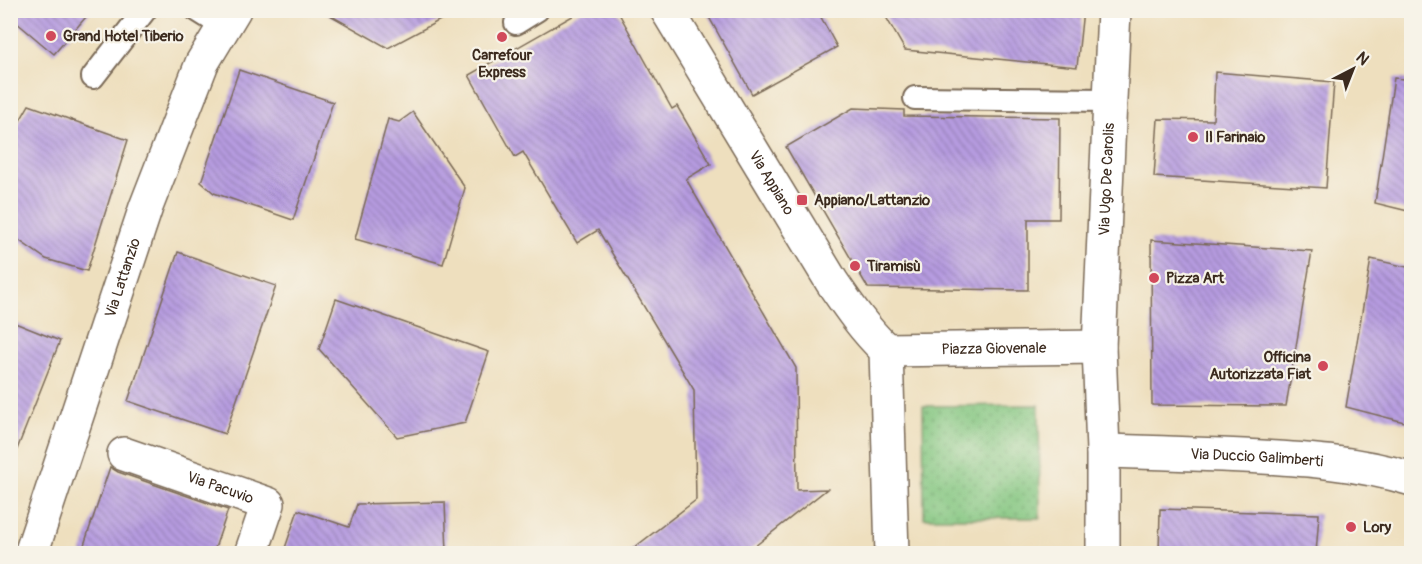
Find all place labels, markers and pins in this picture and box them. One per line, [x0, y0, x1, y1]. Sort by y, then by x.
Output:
place label: Grand Hotel Tiberio [63, 27, 184, 46]
marker: Grand Hotel Tiberio [44, 29, 58, 43]
marker: Carrefour Express [495, 30, 509, 44]
place label: Carrefour Express [472, 46, 533, 82]
place label: Il Farinaio [1205, 128, 1265, 147]
marker: Il Farinaio [1186, 130, 1200, 144]
place label: Appiano/Lattanzio [814, 191, 930, 210]
marker: Appiano/Lattanzio [795, 193, 809, 207]
place label: Tiramisù [866, 257, 921, 276]
marker: Tiramisù [848, 259, 862, 273]
place label: Pizza Art [1166, 269, 1225, 288]
marker: Pizza Art [1147, 271, 1161, 285]
place label: Officina Autorizzata Fiat [1209, 348, 1312, 384]
marker: Officina Autorizzata Fiat [1316, 359, 1330, 373]
place label: Lory [1363, 518, 1392, 537]
marker: Lory [1344, 520, 1358, 534]

